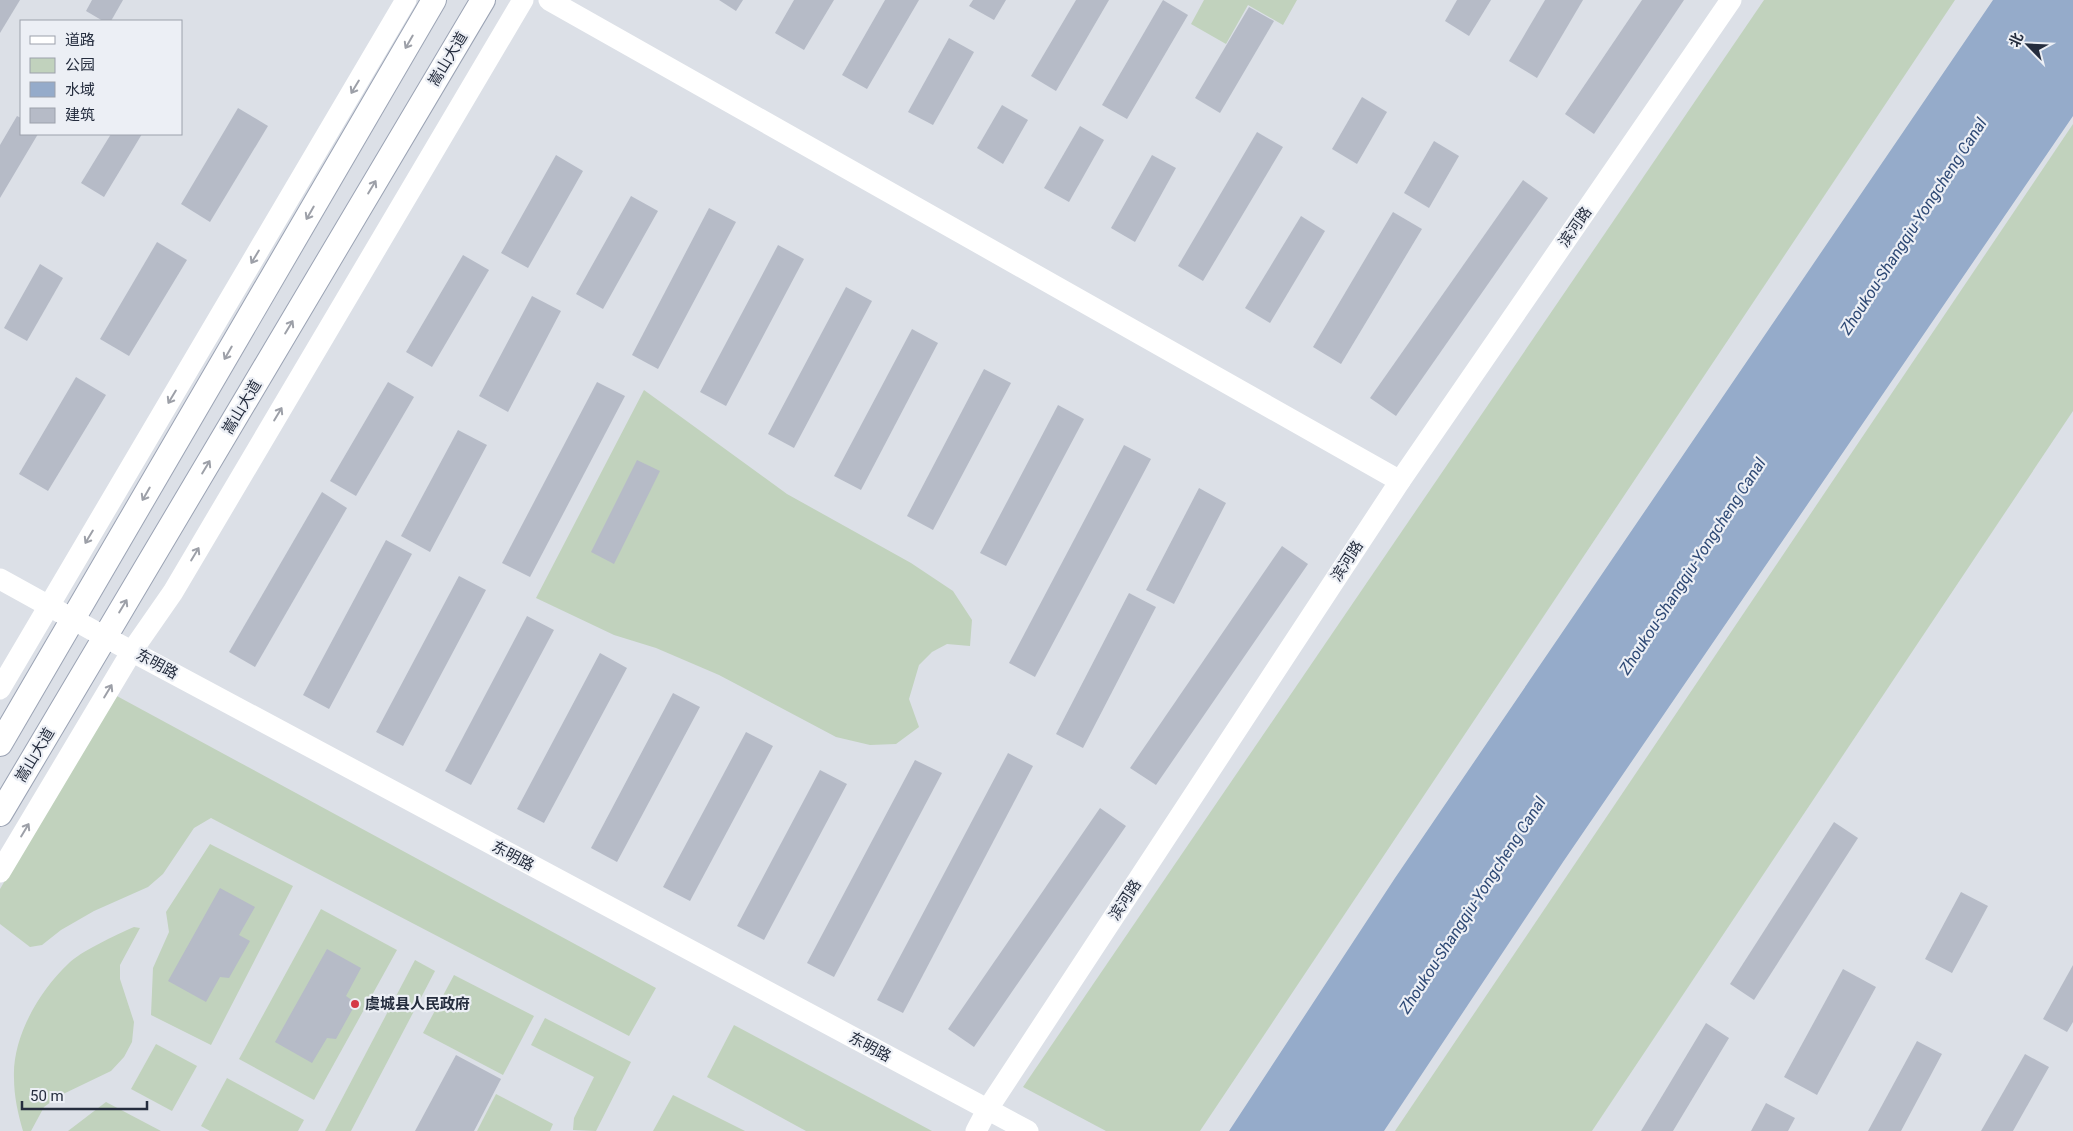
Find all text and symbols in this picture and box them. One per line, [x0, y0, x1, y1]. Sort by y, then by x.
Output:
legend [20, 20, 182, 135]
north arrow [2003, 20, 2053, 70]
street label: 嵩山大道 [425, 29, 471, 89]
text: 北 [2006, 30, 2026, 49]
text: 道路 [65, 31, 95, 49]
one-way arrow [404, 35, 414, 49]
text: 公园 [65, 56, 95, 74]
one-way arrow [349, 80, 359, 94]
text: 水域 [65, 81, 95, 99]
text: 建筑 [65, 106, 95, 124]
water label: Zhoukou-Shangqiu-Yongcheng Canal [1836, 114, 1991, 339]
one-way arrow [367, 181, 377, 195]
street label: 滨河路 [1555, 203, 1595, 251]
one-way arrow [304, 205, 314, 219]
one-way arrow [249, 250, 259, 264]
one-way arrow [284, 320, 294, 335]
one-way arrow [223, 346, 233, 360]
street label: 嵩山大道 [219, 377, 265, 437]
one-way arrow [166, 390, 176, 404]
one-way arrow [274, 407, 284, 421]
water label: Zhoukou-Shangqiu-Yongcheng Canal [1615, 454, 1770, 679]
one-way arrow [201, 459, 211, 474]
one-way arrow [141, 486, 151, 500]
one-way arrow [84, 530, 94, 544]
street label: 滨河路 [1327, 537, 1367, 585]
one-way arrow [191, 547, 201, 561]
one-way arrow [119, 600, 129, 614]
street label: 东明路 [133, 645, 181, 683]
one-way arrow [104, 684, 114, 698]
street label: 嵩山大道 [12, 725, 58, 785]
water label: Zhoukou-Shangqiu-Yongcheng Canal [1395, 793, 1550, 1018]
one-way arrow [20, 824, 30, 838]
street label: 东明路 [489, 837, 537, 875]
street label: 滨河路 [1105, 876, 1145, 924]
place label: 虞城县人民政府 [365, 995, 470, 1013]
marker: 虞城县人民政府 [349, 998, 361, 1010]
street label: 东明路 [846, 1028, 894, 1066]
scale bar [22, 1078, 148, 1110]
text: 50 m [30, 1087, 64, 1105]

